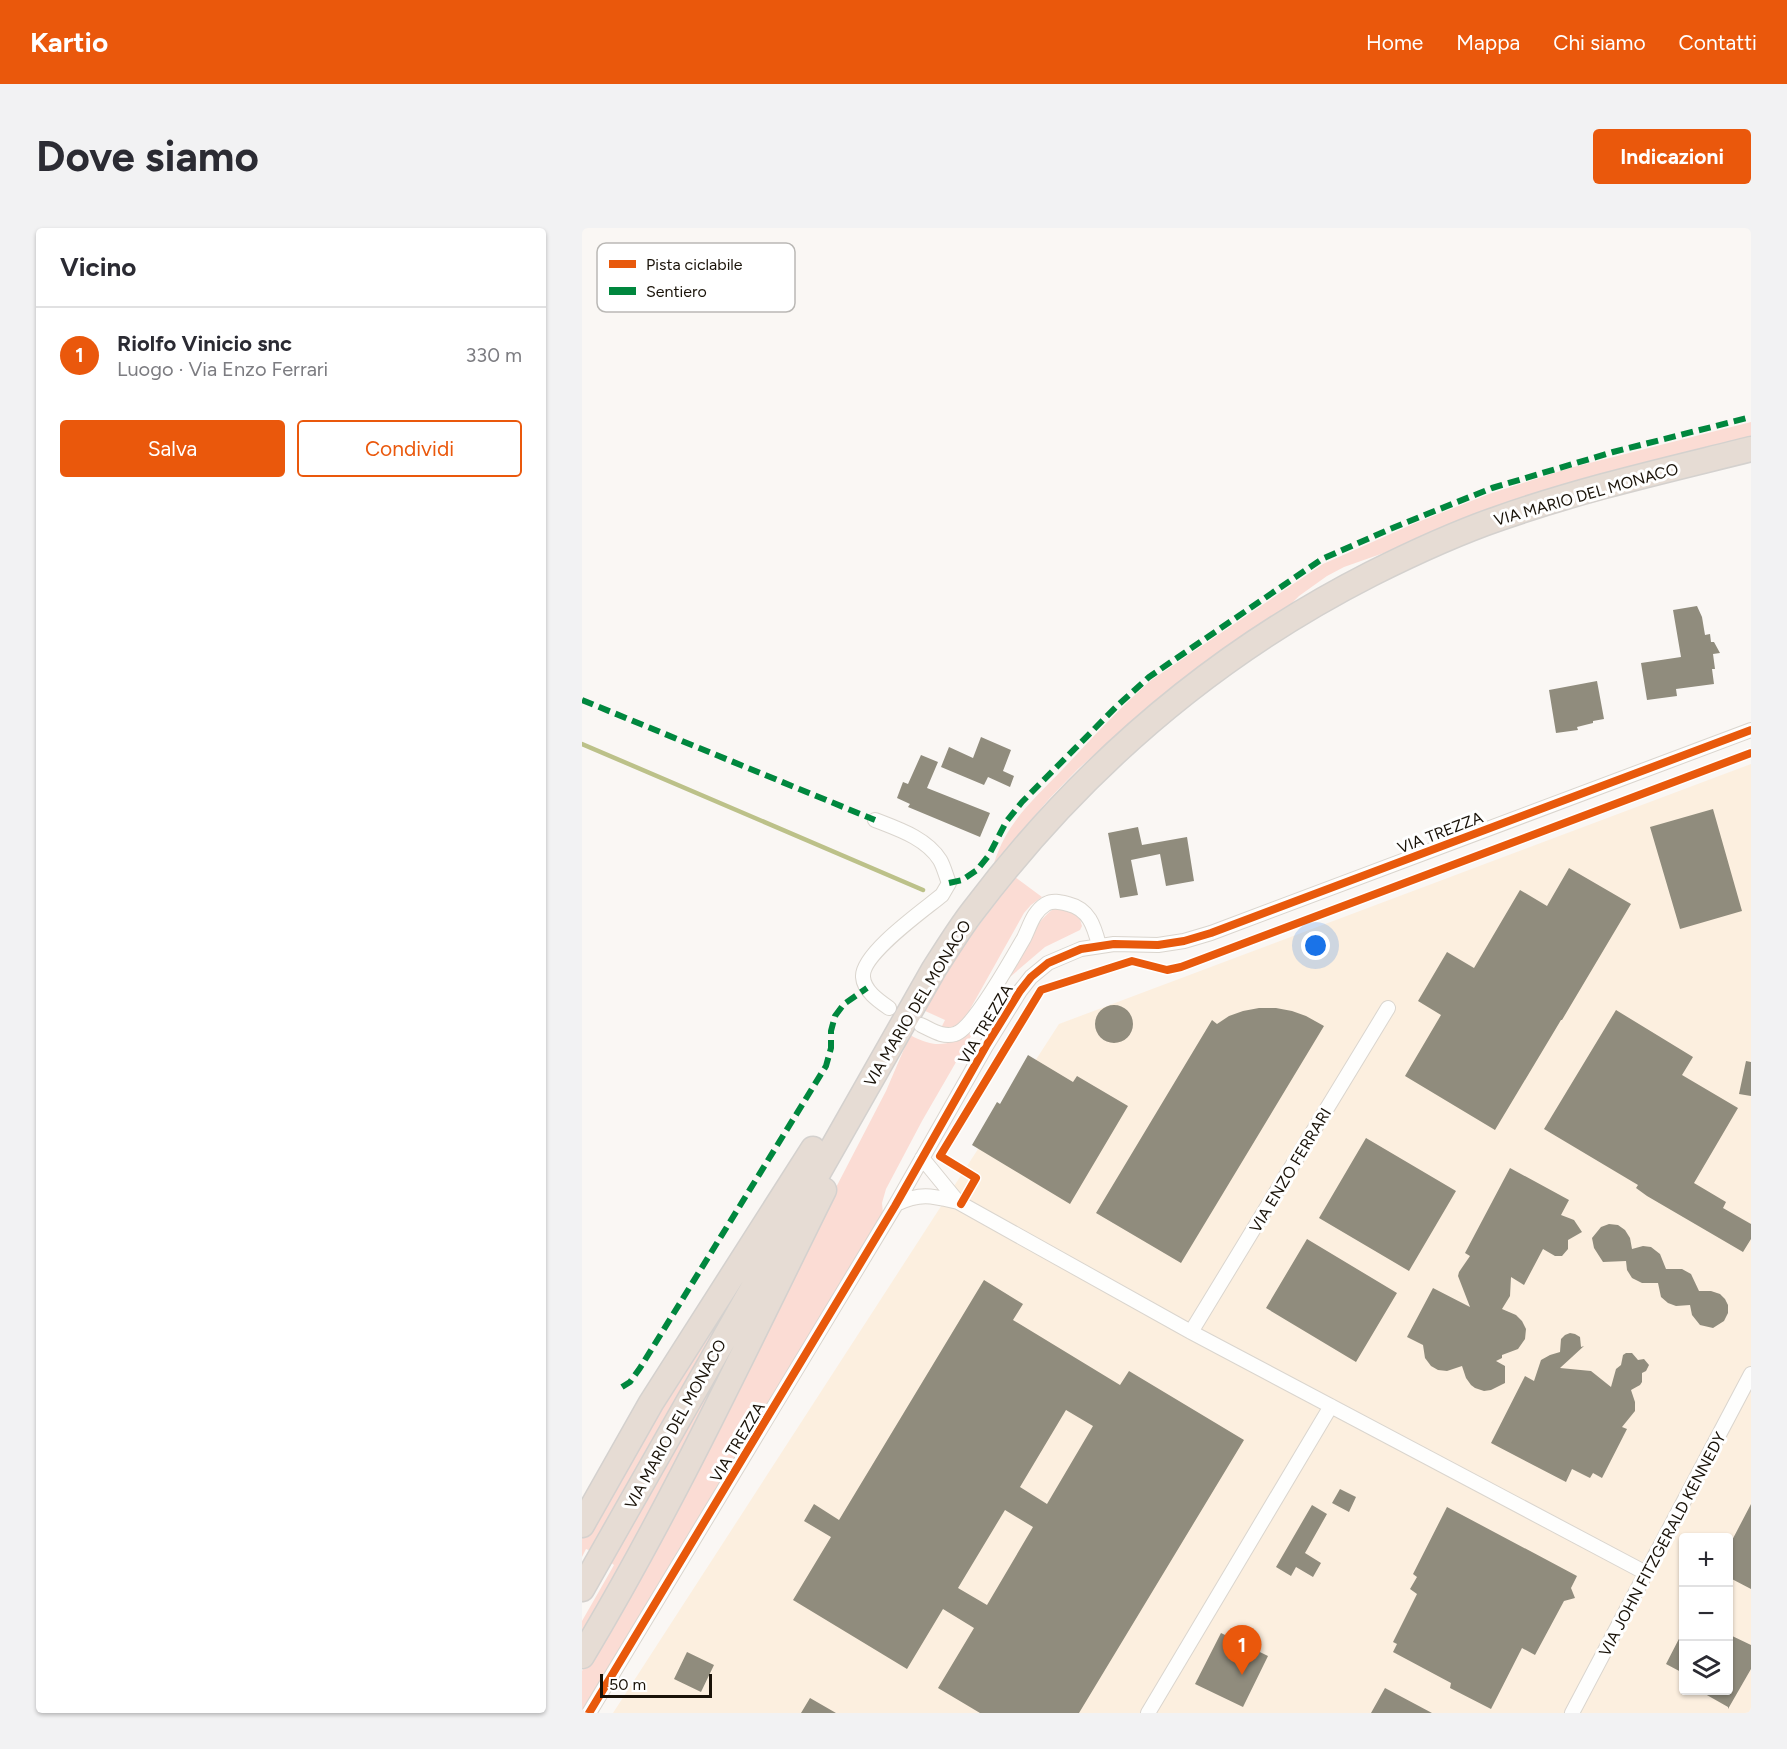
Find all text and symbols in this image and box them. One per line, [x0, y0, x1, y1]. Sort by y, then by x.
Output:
text: Kartio [30, 25, 108, 59]
text: Home [1366, 30, 1423, 55]
text: Mappa [1456, 30, 1520, 55]
text: Chi siamo [1553, 30, 1646, 55]
text: Contatti [1679, 30, 1757, 55]
button: Indicazioni [1593, 129, 1751, 184]
text: Dove siamo [36, 131, 259, 182]
legend [597, 243, 795, 312]
text: Vicino [60, 251, 136, 283]
text: Pista ciclabile [646, 255, 743, 274]
text: Sentiero [646, 282, 707, 301]
text: Riolfo Vinicio snc [117, 330, 292, 357]
text: 1 [75, 343, 84, 367]
text: 330 m [465, 343, 522, 367]
text: Luogo · Via Enzo Ferrari [117, 357, 328, 381]
button: Salva [60, 420, 285, 477]
button: Condividi [297, 420, 522, 477]
street label: VIA MARIO DEL MONACO [1492, 459, 1680, 530]
street label: VIA TREZZA [1395, 807, 1486, 857]
street label: VIA MARIO DEL MONACO [860, 917, 975, 1090]
your location [1301, 931, 1330, 960]
street label: VIA TREZZA [954, 981, 1017, 1068]
street label: VIA ENZO FERRARI [1246, 1104, 1335, 1236]
street label: VIA MARIO DEL MONACO [621, 1336, 730, 1512]
street label: VIA TREZZA [706, 1399, 769, 1486]
street label: VIA JOHN FITZGERALD KENNEDY [1595, 1429, 1730, 1660]
map controls [1679, 1533, 1733, 1695]
button: + [1679, 1533, 1733, 1587]
button: − [1679, 1587, 1733, 1641]
pin: 1 [1222, 1626, 1262, 1675]
button: layers [1679, 1641, 1733, 1695]
scale bar [600, 1671, 712, 1698]
text: 50 m [609, 1675, 646, 1694]

